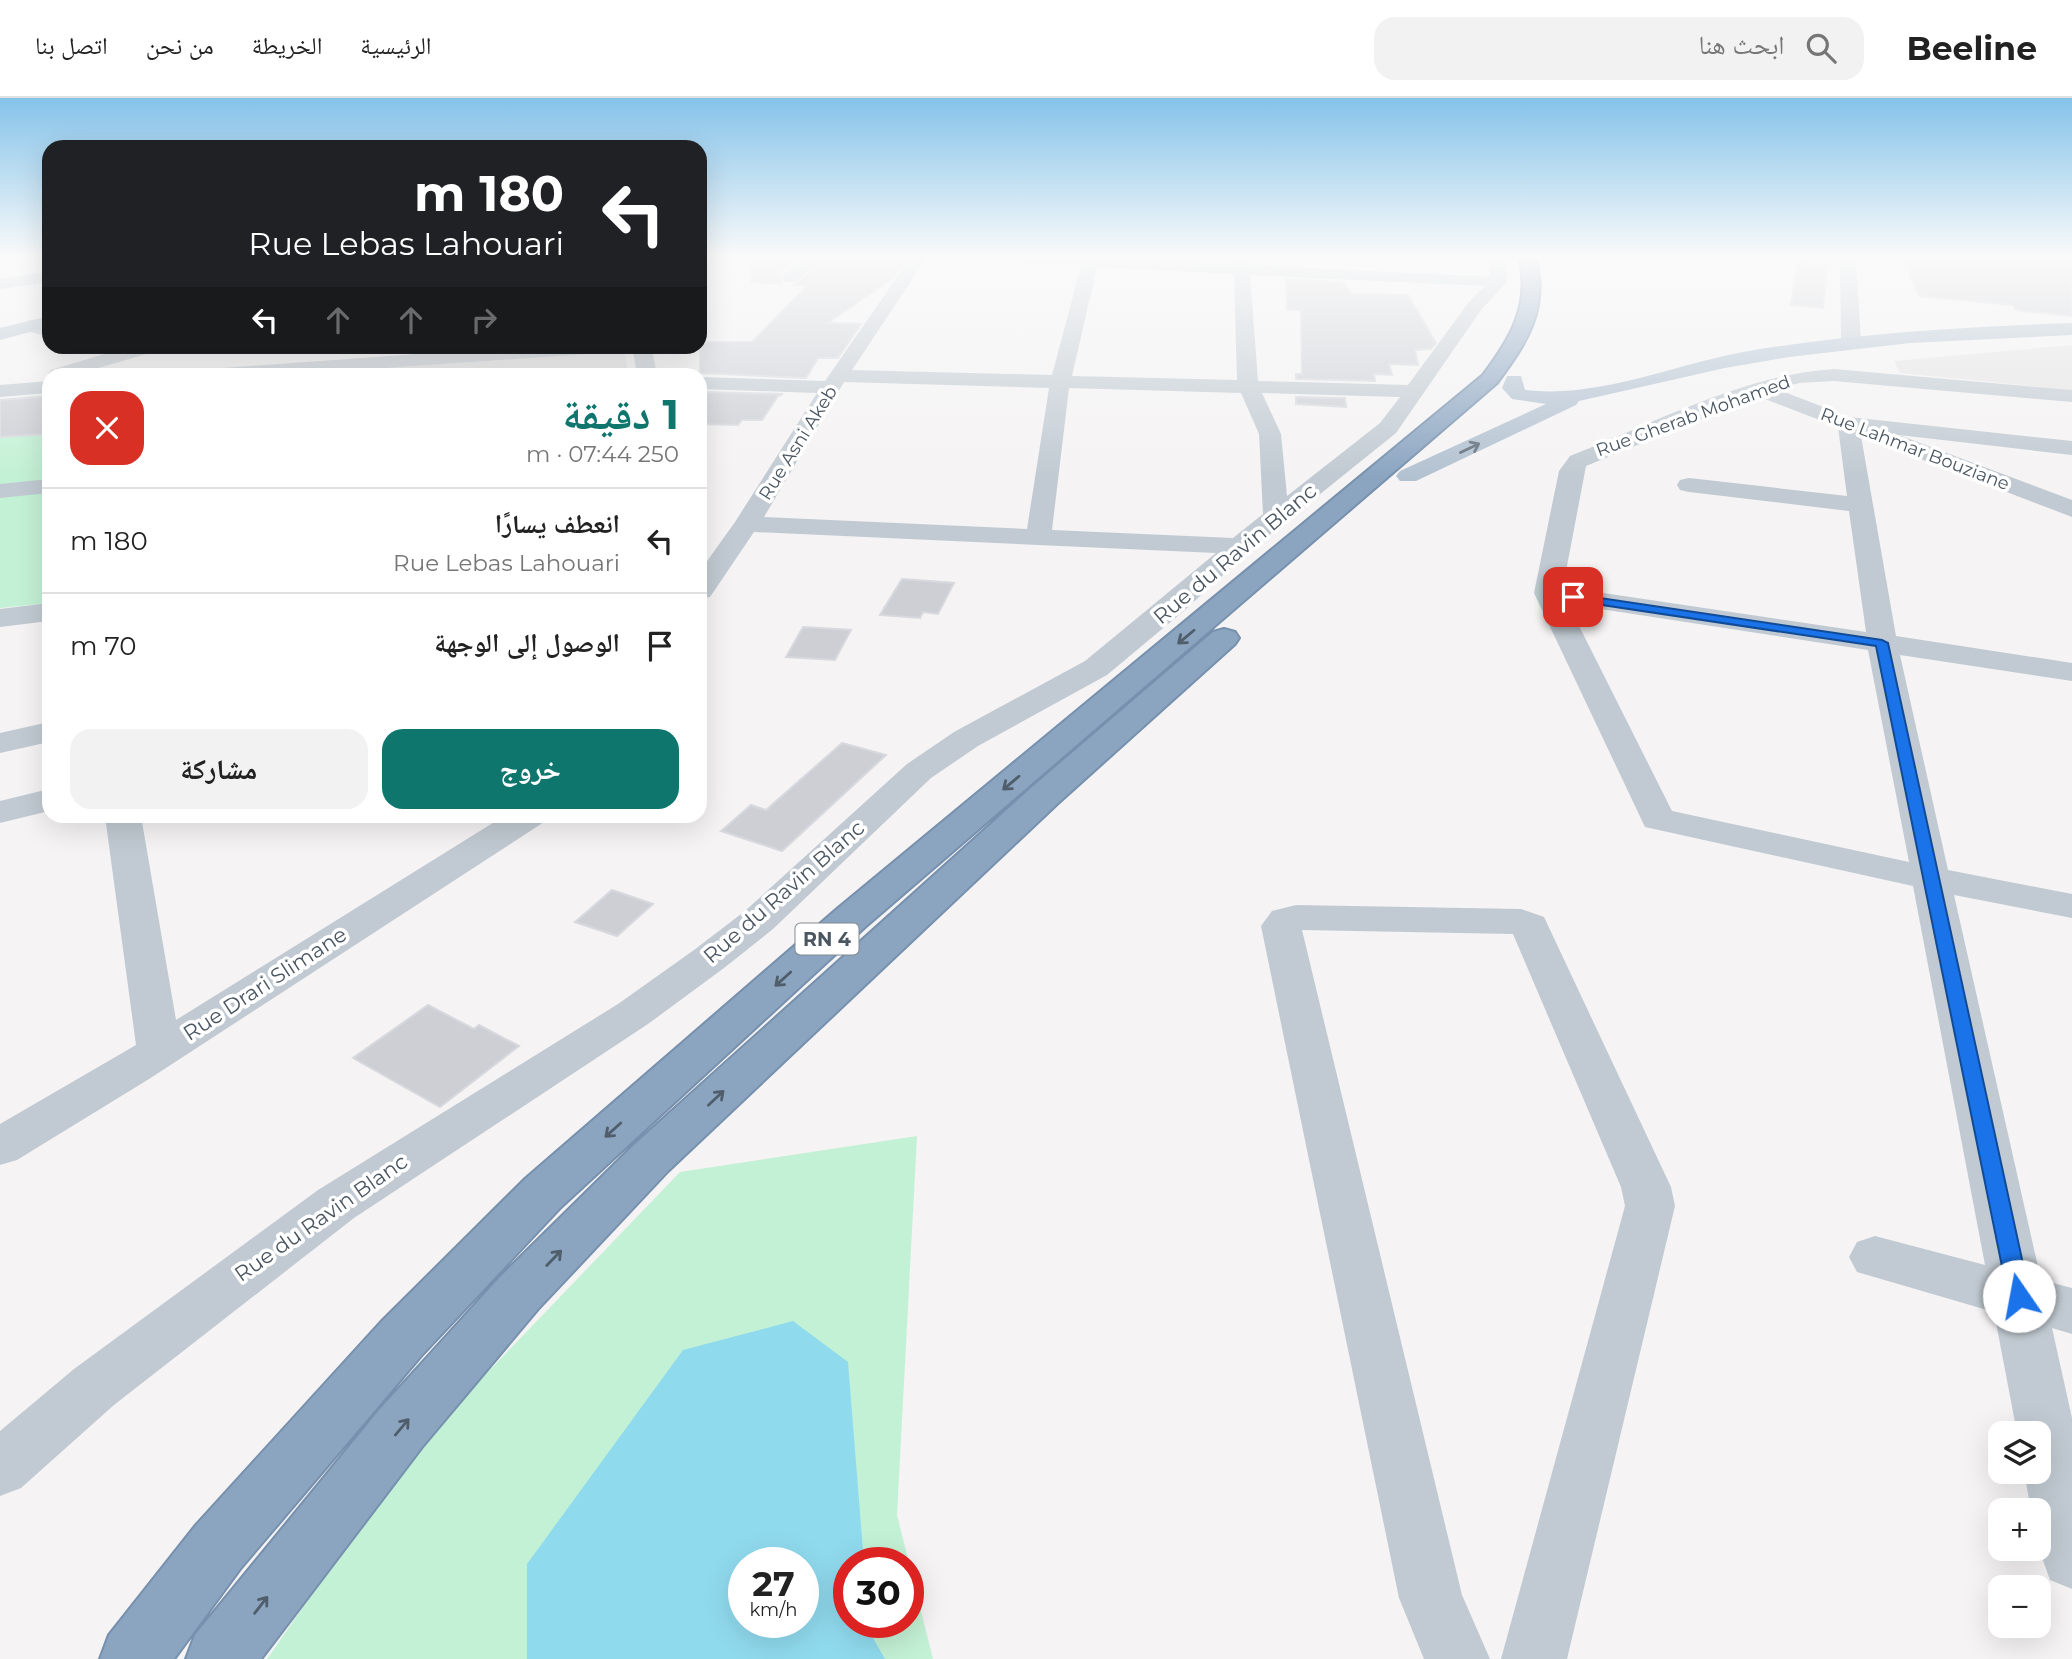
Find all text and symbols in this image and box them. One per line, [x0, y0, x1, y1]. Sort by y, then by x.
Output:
search box [1374, 17, 1864, 80]
text: Beeline [1906, 28, 2037, 68]
text: ابحث هنا [1698, 29, 1784, 61]
icon: search [1802, 29, 1840, 67]
text: اتصل بنا [35, 31, 108, 60]
text: من نحن [146, 31, 214, 60]
text: الخريطة [252, 31, 322, 60]
text: الرئيسية [360, 31, 431, 60]
text: 180 m [414, 164, 564, 223]
icon: left [588, 168, 679, 259]
text: Rue Lebas Lahouari [248, 224, 564, 263]
icon: left [246, 301, 284, 339]
icon: ahead [319, 301, 357, 339]
icon: ahead [392, 301, 430, 339]
icon: right [465, 301, 503, 339]
street label: Rue Gherab Mohamed [1593, 371, 1793, 461]
street label: Rue Asni Akeb [754, 382, 842, 504]
text: 1 دقيقة [562, 388, 679, 440]
button: close [70, 391, 144, 465]
street label: Rue Lahmar Bouziane [1818, 403, 2013, 495]
text: 250 m · 07:44 [526, 440, 679, 468]
one-way arrow [1459, 440, 1480, 454]
street label: Rue du Ravin Blanc [1148, 478, 1321, 629]
text: انعطف يسارًا [495, 508, 620, 540]
icon: left [641, 522, 679, 560]
text: 180 m [70, 525, 148, 557]
text: Rue Lebas Lahouari [393, 549, 620, 577]
pin [1543, 567, 1603, 627]
icon: arrive [1554, 578, 1592, 616]
text: الوصول إلى الوجهة [434, 627, 620, 659]
icon: arrive [641, 627, 679, 665]
one-way arrow [1177, 629, 1195, 645]
text: 70 m [70, 630, 136, 662]
button: مشاركة [70, 729, 368, 809]
button: خروج [382, 729, 679, 809]
one-way arrow [1003, 775, 1021, 791]
street label: Rue du Ravin Blanc [698, 815, 869, 968]
street label: Rue Drari Slimane [178, 921, 351, 1046]
road number: RN 4 [796, 924, 858, 954]
one-way arrow [774, 971, 792, 987]
one-way arrow [707, 1090, 725, 1106]
one-way arrow [604, 1122, 622, 1138]
street label: Rue du Ravin Blanc [229, 1148, 412, 1287]
one-way arrow [545, 1249, 562, 1266]
position arrow [1982, 1259, 2056, 1333]
one-way arrow [394, 1418, 410, 1436]
map controls [1988, 1421, 2051, 1638]
button: layers [1988, 1421, 2051, 1484]
button: + [1988, 1498, 2051, 1561]
speed limit sign: 30 [833, 1547, 924, 1638]
text: 27 [752, 1562, 795, 1605]
button: − [1988, 1575, 2051, 1638]
one-way arrow [254, 1597, 269, 1615]
text: km/h [749, 1599, 798, 1621]

